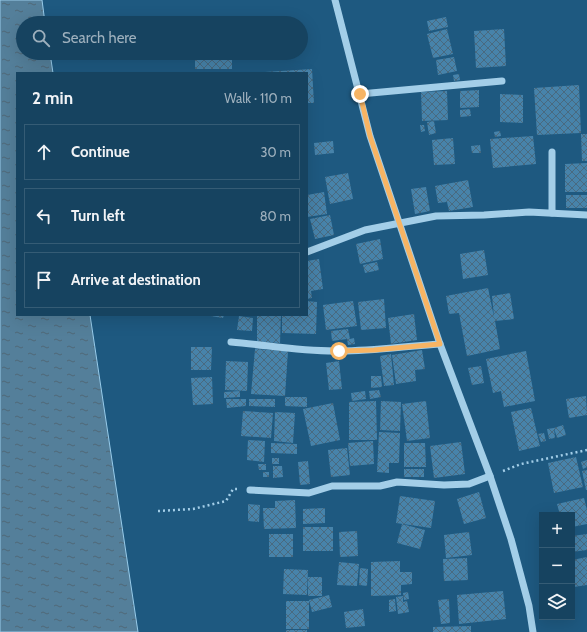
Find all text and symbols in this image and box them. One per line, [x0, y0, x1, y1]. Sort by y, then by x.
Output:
search box [16, 16, 308, 60]
icon: search [30, 27, 52, 49]
text: Search here [62, 29, 137, 47]
route end [351, 85, 369, 103]
text: 2 min [32, 88, 73, 108]
text: Walk · 110 m [224, 90, 292, 106]
icon: ahead [33, 141, 55, 163]
text: Continue [71, 143, 130, 161]
text: 30 m [261, 144, 291, 160]
icon: left [33, 205, 55, 227]
text: Turn left [71, 207, 125, 225]
text: 80 m [260, 208, 291, 224]
icon: arrive [33, 269, 55, 291]
text: Arrive at destination [71, 271, 201, 289]
route start [330, 342, 348, 360]
map controls [539, 512, 575, 620]
button: + [539, 512, 575, 548]
button: − [539, 548, 575, 584]
button: layers [539, 584, 575, 620]

